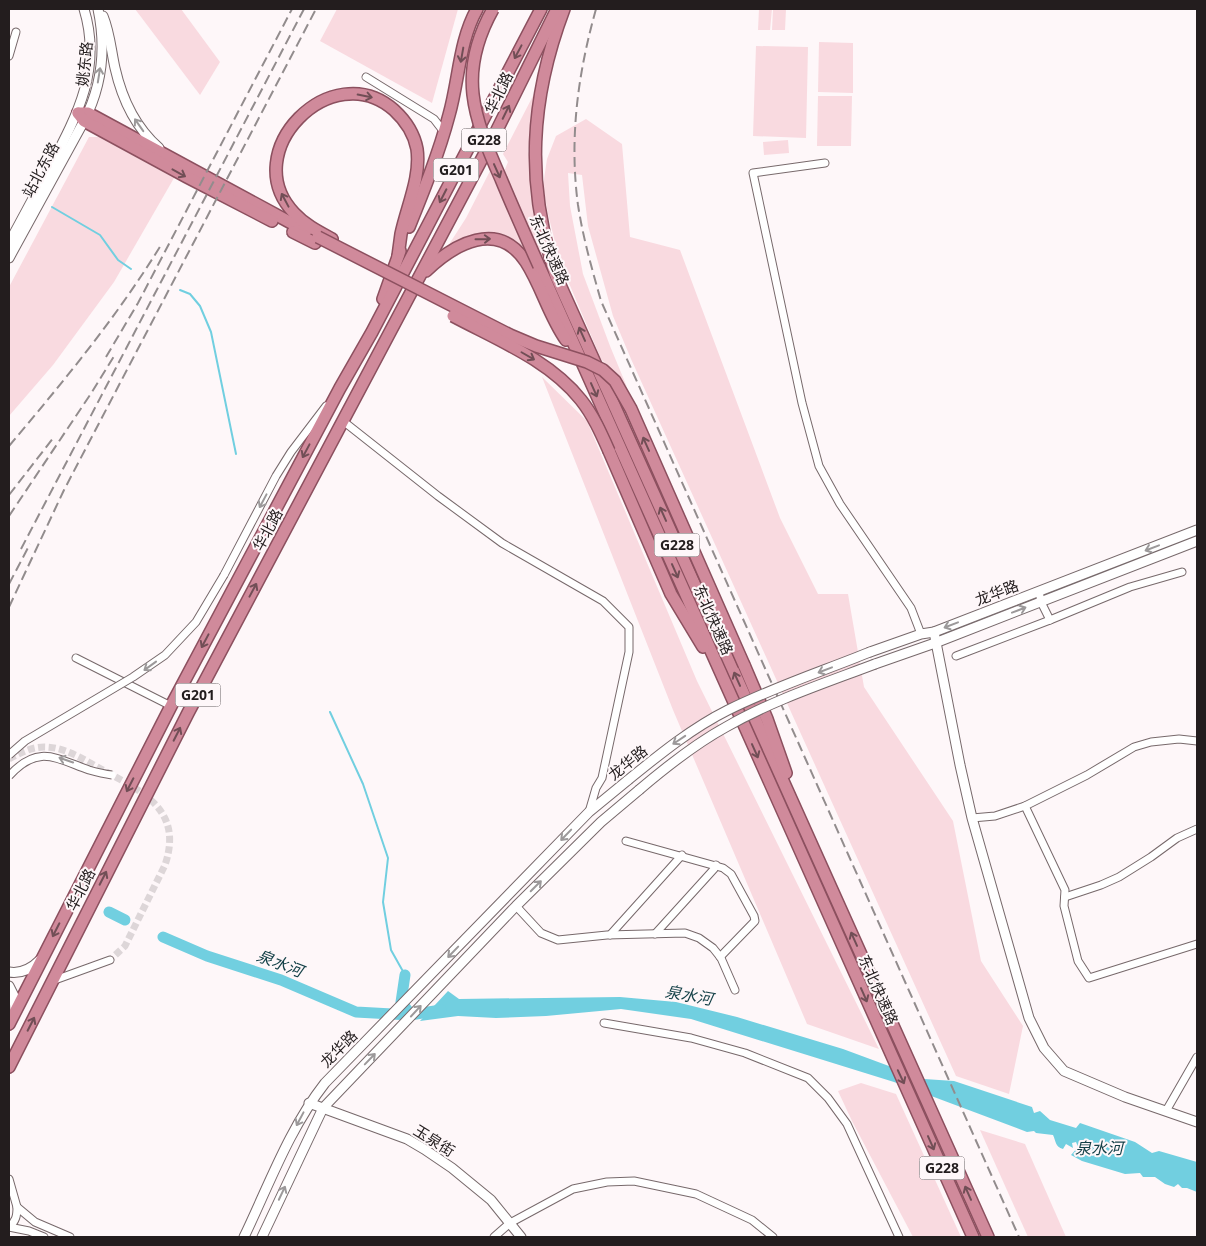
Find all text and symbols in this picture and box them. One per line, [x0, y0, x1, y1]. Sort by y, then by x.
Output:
street label: 姚东路 [72, 40, 96, 87]
one-way arrow [513, 44, 523, 59]
one-way arrow [456, 46, 466, 62]
one-way arrow [95, 67, 105, 83]
street label: 华北路 [479, 68, 517, 117]
one-way arrow [357, 92, 373, 101]
one-way arrow [502, 105, 511, 120]
one-way arrow [134, 118, 144, 132]
road number: G228 [462, 128, 506, 152]
street label: 站北东路 [17, 138, 63, 201]
road number: G201 [434, 158, 478, 182]
one-way arrow [493, 163, 503, 178]
one-way arrow [172, 168, 187, 178]
one-way arrow [438, 188, 447, 203]
one-way arrow [280, 192, 290, 207]
street label: 东北快速路 [526, 211, 574, 288]
one-way arrow [474, 235, 490, 244]
one-way arrow [576, 327, 586, 342]
one-way arrow [520, 352, 535, 362]
one-way arrow [590, 382, 600, 397]
one-way arrow [641, 437, 651, 452]
one-way arrow [301, 443, 311, 458]
one-way arrow [258, 493, 268, 508]
street label: 华北路 [248, 505, 287, 554]
one-way arrow [657, 507, 667, 522]
road number: G228 [654, 534, 700, 556]
one-way arrow [1145, 544, 1160, 553]
one-way arrow [670, 563, 680, 578]
street label: 龙华路 [972, 575, 1021, 609]
street label: 东北快速路 [690, 581, 738, 658]
one-way arrow [249, 583, 258, 598]
one-way arrow [1011, 605, 1026, 614]
one-way arrow [944, 621, 959, 631]
one-way arrow [200, 633, 210, 648]
one-way arrow [143, 661, 157, 671]
one-way arrow [818, 666, 833, 675]
one-way arrow [731, 672, 741, 687]
road number: G201 [176, 684, 220, 706]
one-way arrow [173, 727, 182, 742]
one-way arrow [672, 735, 686, 745]
street label: 龙华路 [604, 740, 651, 784]
one-way arrow [751, 743, 761, 758]
one-way arrow [58, 755, 74, 765]
one-way arrow [125, 777, 134, 792]
one-way arrow [560, 829, 572, 842]
street label: 华北路 [61, 865, 99, 914]
one-way arrow [98, 871, 108, 886]
one-way arrow [530, 880, 542, 893]
one-way arrow [51, 922, 60, 937]
one-way arrow [848, 931, 858, 946]
water label: 泉水河 [254, 944, 309, 983]
one-way arrow [446, 946, 459, 958]
street label: 东北快速路 [855, 951, 903, 1028]
water label: 泉水河 [663, 980, 717, 1011]
one-way arrow [860, 987, 870, 1002]
one-way arrow [410, 1004, 422, 1017]
one-way arrow [26, 1017, 36, 1032]
street label: 龙华路 [315, 1025, 361, 1071]
one-way arrow [364, 1053, 376, 1065]
one-way arrow [897, 1069, 906, 1084]
one-way arrow [295, 1112, 305, 1126]
street label: 玉泉街 [410, 1120, 459, 1161]
one-way arrow [927, 1135, 936, 1150]
water label: 泉水河 [1075, 1137, 1126, 1159]
road number: G228 [920, 1156, 964, 1180]
one-way arrow [278, 1186, 288, 1201]
one-way arrow [963, 1186, 973, 1201]

